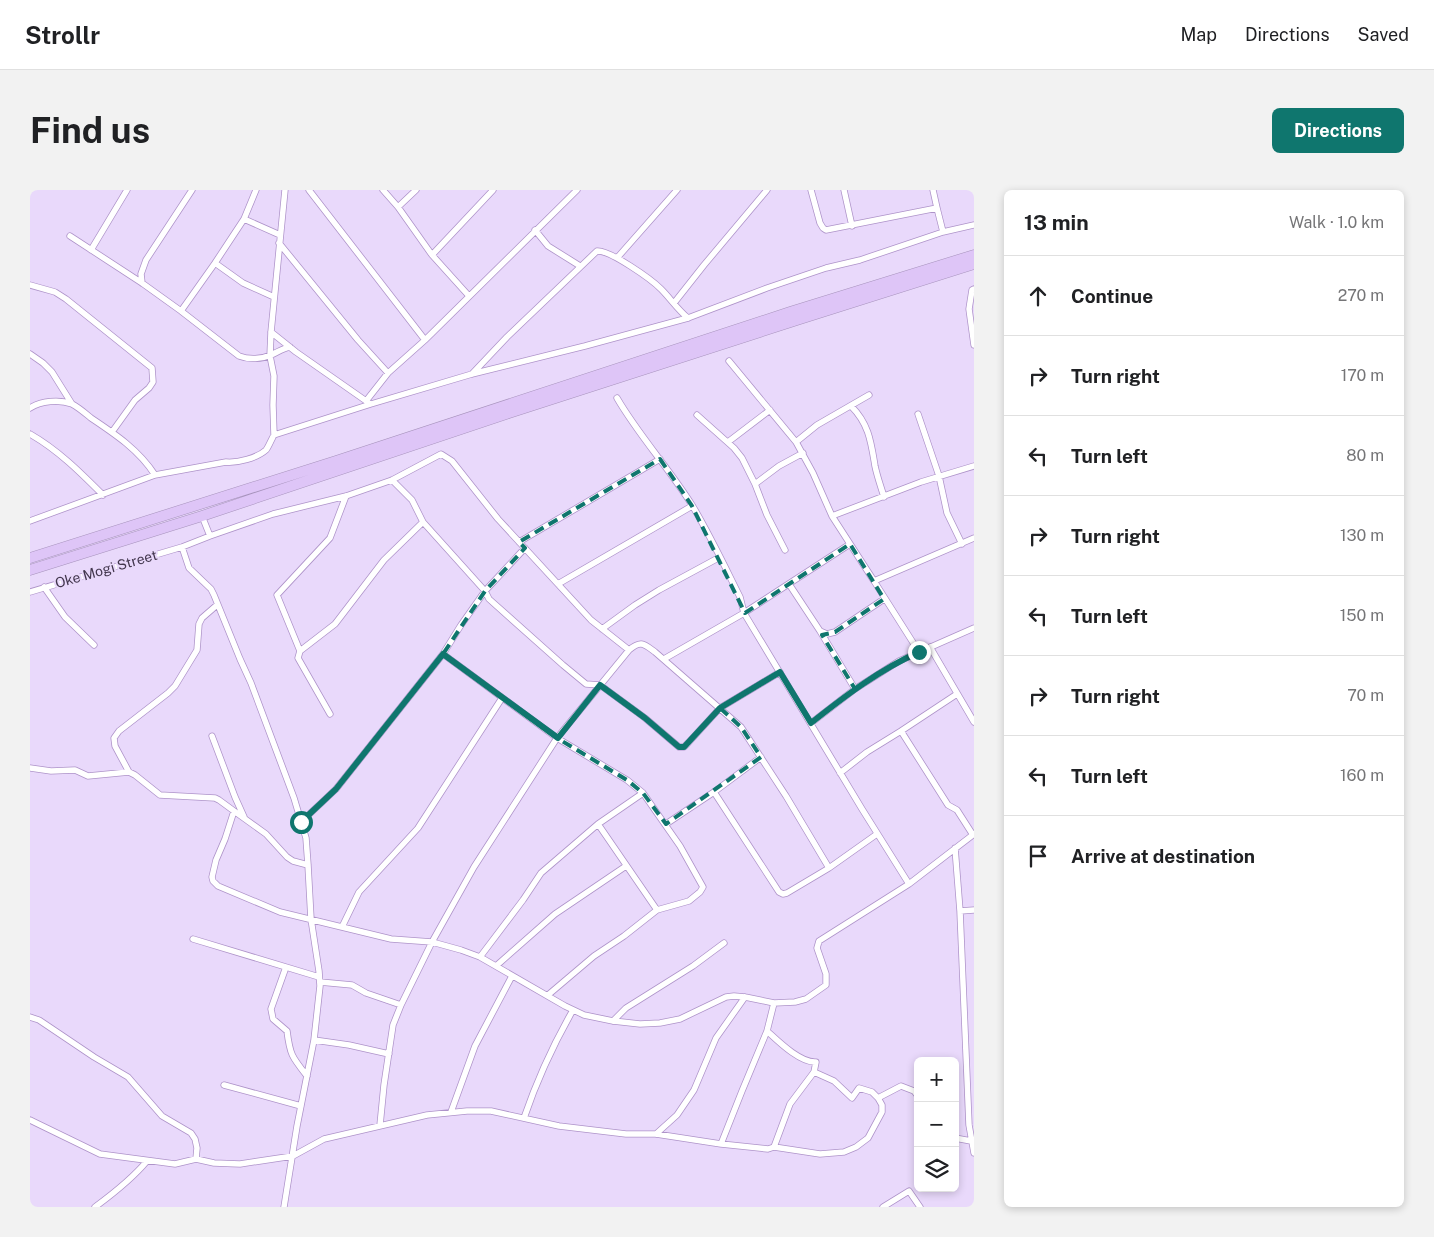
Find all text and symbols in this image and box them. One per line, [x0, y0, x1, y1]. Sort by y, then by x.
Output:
text: Strollr [25, 21, 100, 49]
text: Map [1180, 24, 1217, 45]
text: Directions [1245, 24, 1330, 45]
text: Saved [1358, 24, 1409, 45]
button: Directions [1272, 108, 1404, 153]
text: Find us [30, 110, 150, 151]
text: 13 min [1024, 210, 1089, 235]
text: Walk · 1.0 km [1289, 213, 1384, 232]
icon: ahead [1024, 282, 1052, 310]
text: Continue [1071, 285, 1153, 307]
text: 270 m [1338, 286, 1384, 305]
icon: right [1024, 362, 1052, 390]
text: Turn right [1071, 365, 1160, 387]
text: 170 m [1341, 366, 1384, 385]
icon: left [1024, 442, 1052, 470]
text: Turn left [1071, 445, 1148, 467]
text: 80 m [1346, 446, 1384, 465]
icon: right [1024, 522, 1052, 550]
text: Turn right [1071, 525, 1160, 547]
text: 130 m [1340, 526, 1384, 545]
street label: Oke Mogi Street [53, 547, 159, 591]
icon: left [1024, 602, 1052, 630]
text: Turn left [1071, 605, 1148, 627]
text: 150 m [1340, 606, 1384, 625]
route end [908, 641, 931, 664]
icon: right [1024, 682, 1052, 710]
text: Turn right [1071, 685, 1160, 707]
text: 70 m [1347, 686, 1384, 705]
icon: left [1024, 762, 1052, 790]
text: Turn left [1071, 765, 1148, 787]
text: 160 m [1340, 766, 1384, 785]
route start [290, 811, 313, 834]
icon: arrive [1024, 842, 1052, 870]
text: Arrive at destination [1071, 845, 1255, 867]
map controls [914, 1057, 959, 1192]
button: + [914, 1057, 959, 1102]
button: − [914, 1102, 959, 1147]
button: layers [914, 1147, 959, 1192]

